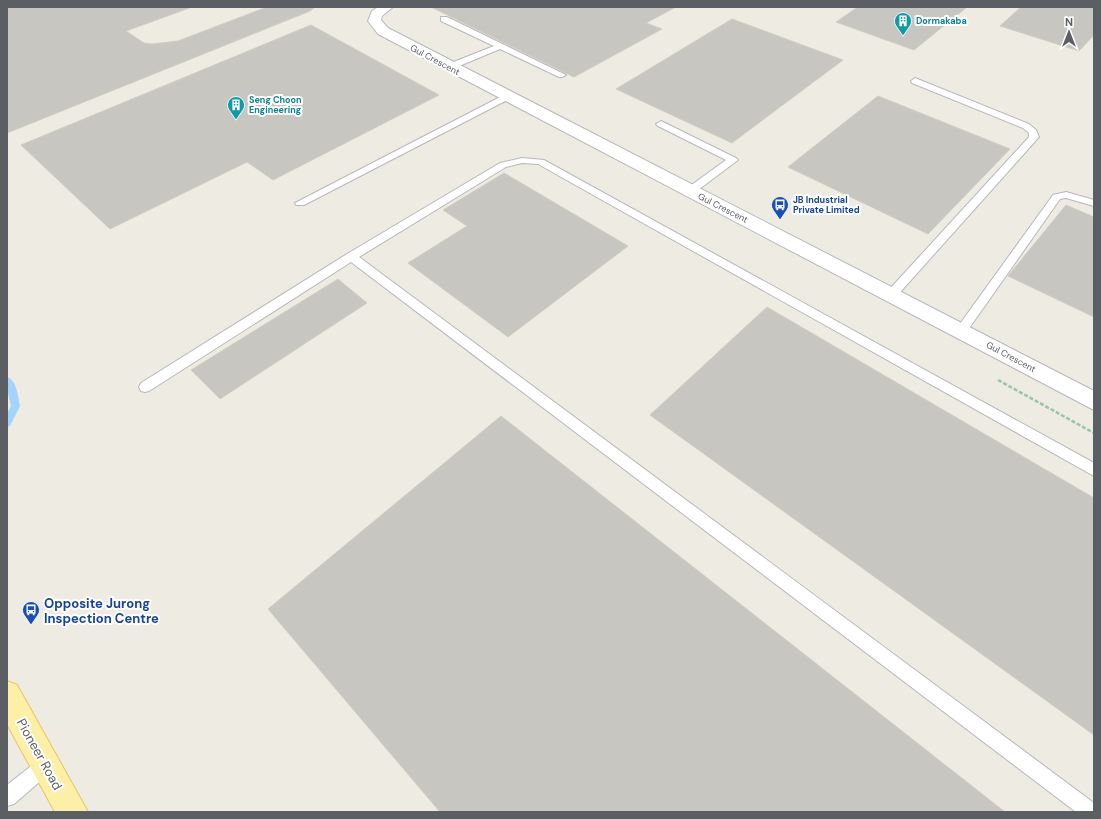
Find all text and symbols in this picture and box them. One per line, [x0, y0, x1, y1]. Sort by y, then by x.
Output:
building icon: Dormakaba [893, 11, 913, 36]
north arrow [1049, 12, 1089, 52]
place label: Dormakaba [916, 15, 967, 27]
text: N [1065, 15, 1073, 29]
street label: Gul Crescent [408, 42, 462, 78]
place label: Seng Choon Engineering [249, 94, 302, 116]
building icon: Seng Choon Engineering [226, 95, 246, 120]
street label: Gul Crescent [696, 190, 750, 226]
place label: JB Industrial Private Limited [793, 194, 860, 216]
bus stop icon: JB Industrial Private Limited [770, 195, 790, 220]
street label: Gul Crescent [984, 339, 1038, 375]
place label: Opposite Jurong Inspection Centre [44, 595, 159, 627]
bus stop icon: Opposite Jurong Inspection Centre [21, 600, 41, 625]
street label: Pioneer Road [13, 716, 66, 793]

